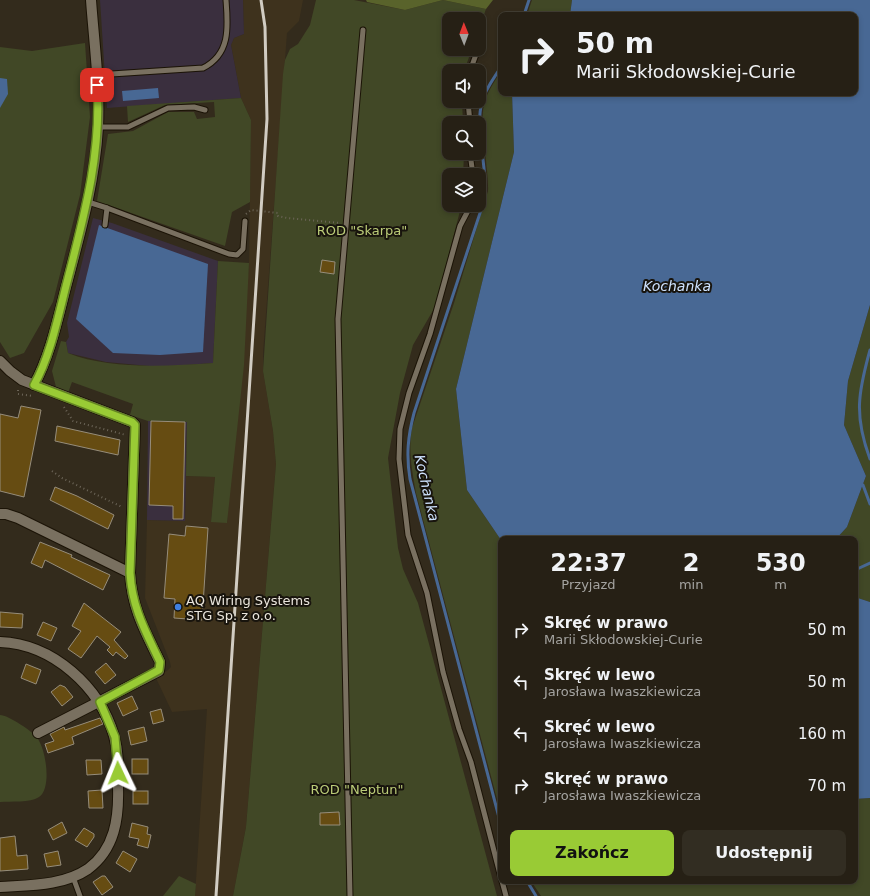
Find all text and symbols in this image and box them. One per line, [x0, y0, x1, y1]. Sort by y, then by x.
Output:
north arrow [442, 12, 486, 56]
map controls [442, 12, 486, 212]
text: 50 m [576, 27, 654, 60]
icon: right [510, 28, 562, 80]
text: Marii Skłodowskiej-Curie [576, 61, 796, 82]
button: sound [442, 64, 486, 108]
pin [80, 68, 114, 102]
icon: arrive [86, 74, 108, 96]
button: search [442, 116, 486, 160]
button: layers [442, 168, 486, 212]
park label: ROD "Skarpa" [317, 223, 407, 238]
water label: Kochanka [643, 278, 711, 294]
water label: Kochanka [412, 453, 442, 523]
text: 22:37 [550, 549, 627, 577]
text: 2 [683, 549, 699, 577]
text: 530 [756, 549, 806, 577]
text: Przyjazd [561, 577, 616, 592]
text: min [679, 577, 703, 592]
text: m [774, 577, 787, 592]
place label: AQ Wiring Systems STG Sp. z o.o. [186, 593, 310, 623]
marker: AQ Wiring Systems STG Sp. z o.o. [173, 602, 183, 612]
text: Skręć w prawo [544, 614, 668, 632]
icon: right [510, 619, 532, 641]
text: 50 m [808, 621, 846, 639]
text: Marii Skłodowskiej-Curie [544, 632, 703, 647]
text: Skręć w lewo [544, 666, 655, 684]
icon: left [510, 671, 532, 693]
text: 50 m [808, 673, 846, 691]
text: Jarosława Iwaszkiewicza [544, 684, 701, 699]
text: Skręć w lewo [544, 718, 655, 736]
icon: left [510, 723, 532, 745]
text: 160 m [798, 725, 846, 743]
text: Jarosława Iwaszkiewicza [544, 736, 701, 751]
position arrow [97, 752, 139, 794]
text: Skręć w prawo [544, 770, 668, 788]
icon: right [510, 775, 532, 797]
text: 70 m [808, 777, 846, 795]
park label: ROD "Neptun" [311, 782, 403, 797]
text: Jarosława Iwaszkiewicza [544, 788, 701, 803]
button: Zakończ [510, 830, 674, 876]
button: Udostępnij [682, 830, 846, 876]

